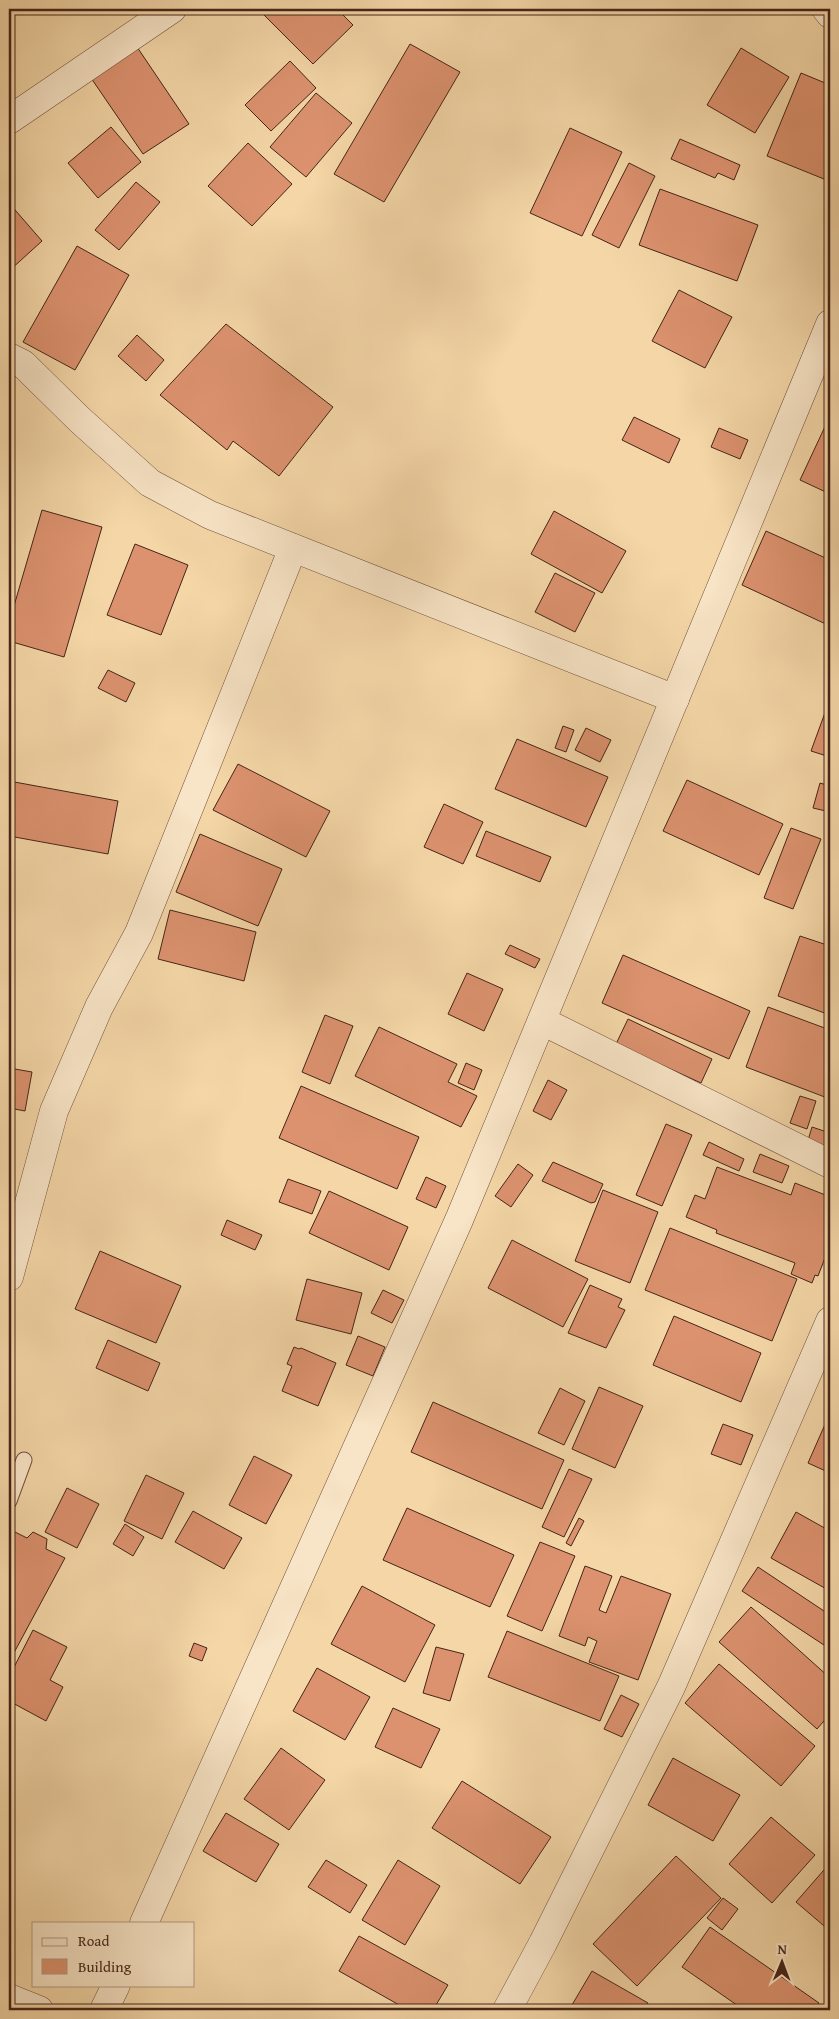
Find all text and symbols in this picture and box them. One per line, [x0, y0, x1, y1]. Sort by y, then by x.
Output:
legend [32, 1922, 195, 1986]
text: Road [78, 1930, 109, 1951]
north arrow [756, 1936, 806, 1986]
text: N [777, 1939, 788, 1959]
text: Building [78, 1956, 132, 1977]

